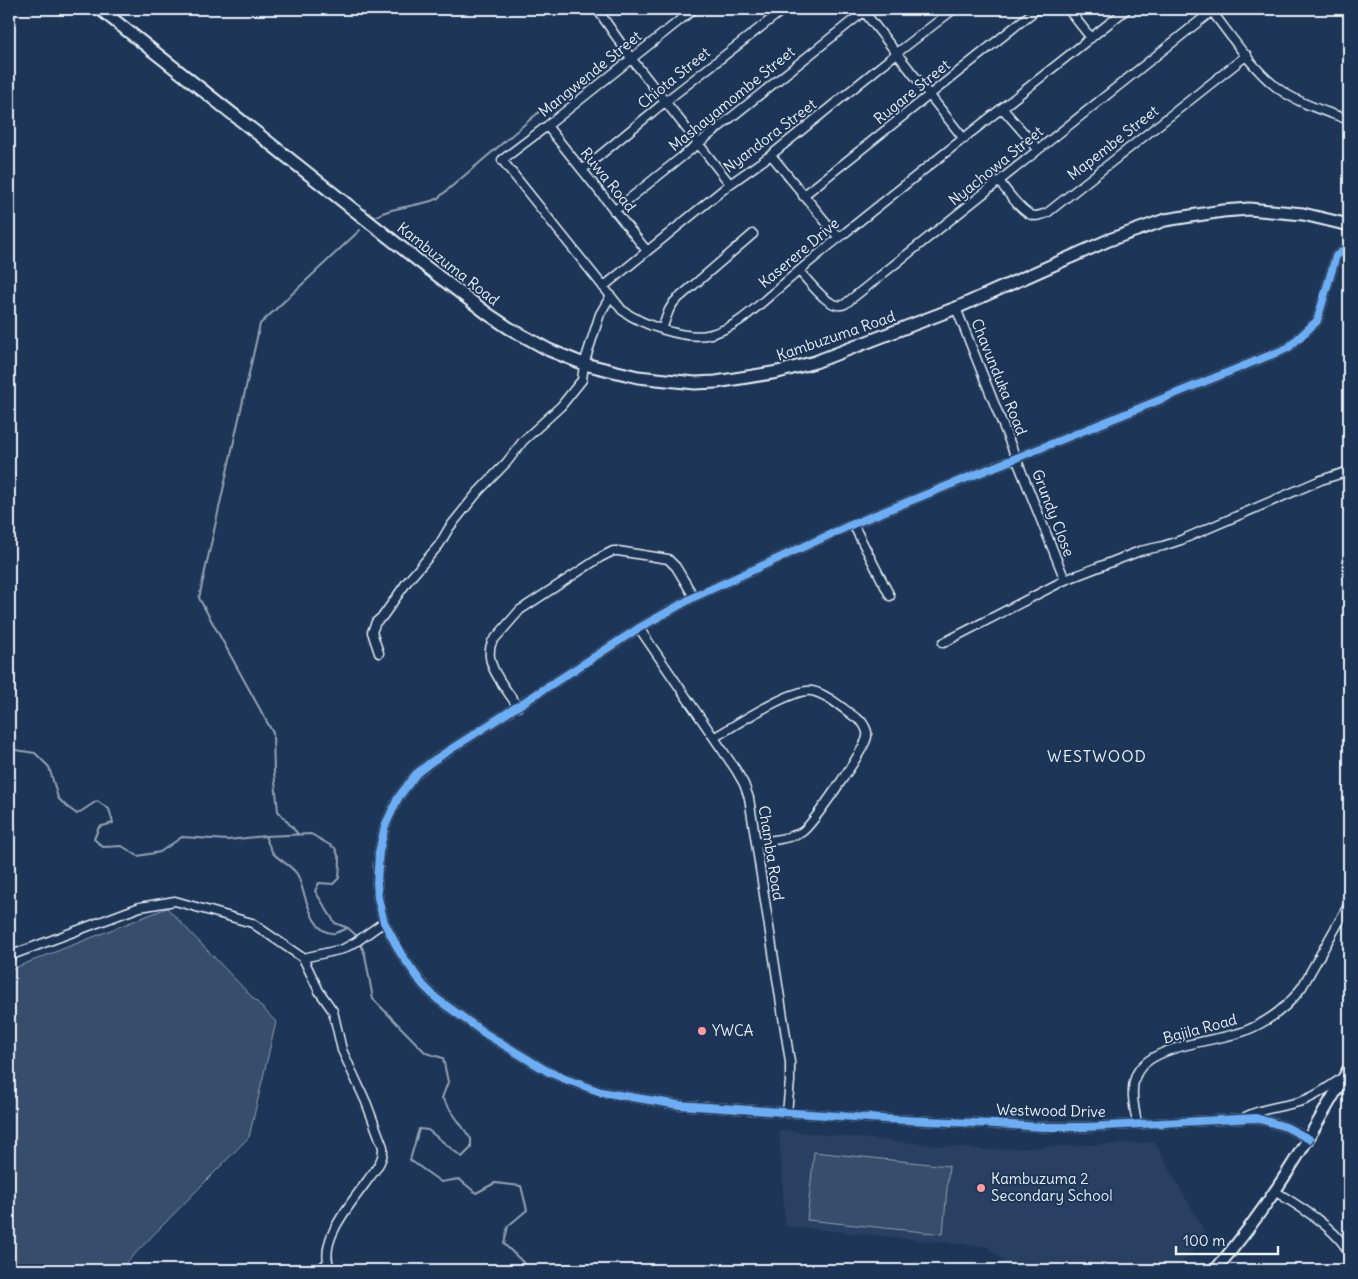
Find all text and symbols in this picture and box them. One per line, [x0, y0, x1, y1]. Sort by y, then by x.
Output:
street label: Mangwende Street [534, 26, 645, 121]
street label: Mashayamombe Street [665, 42, 798, 155]
street label: Chiota Street [634, 43, 714, 113]
street label: Rugare Street [870, 55, 954, 128]
street label: Nyandora Street [719, 94, 820, 177]
street label: Mapembe Street [1063, 101, 1162, 184]
street label: Nyachowa Street [945, 122, 1047, 209]
street label: Ruwa Road [577, 144, 640, 216]
street label: Kaserere Drive [755, 213, 843, 292]
street label: Kambuzuma Road [393, 218, 503, 309]
street label: Kambuzuma Road [774, 306, 898, 365]
street label: Chavunduka Road [967, 316, 1032, 438]
street label: Grundy Close [1028, 467, 1079, 559]
district label: WESTWOOD [1047, 746, 1147, 766]
street label: Chamba Road [755, 804, 788, 902]
street label: Bajila Road [1161, 1009, 1239, 1047]
place label: YWCA [712, 1021, 754, 1040]
marker: YWCA [696, 1025, 708, 1037]
street label: Westwood Drive [996, 1100, 1106, 1121]
place label: Kambuzuma 2 Secondary School [991, 1169, 1113, 1205]
marker: Kambuzuma 2 Secondary School [975, 1182, 987, 1194]
scale bar [1176, 1224, 1278, 1256]
text: 100 m [1183, 1231, 1225, 1250]

